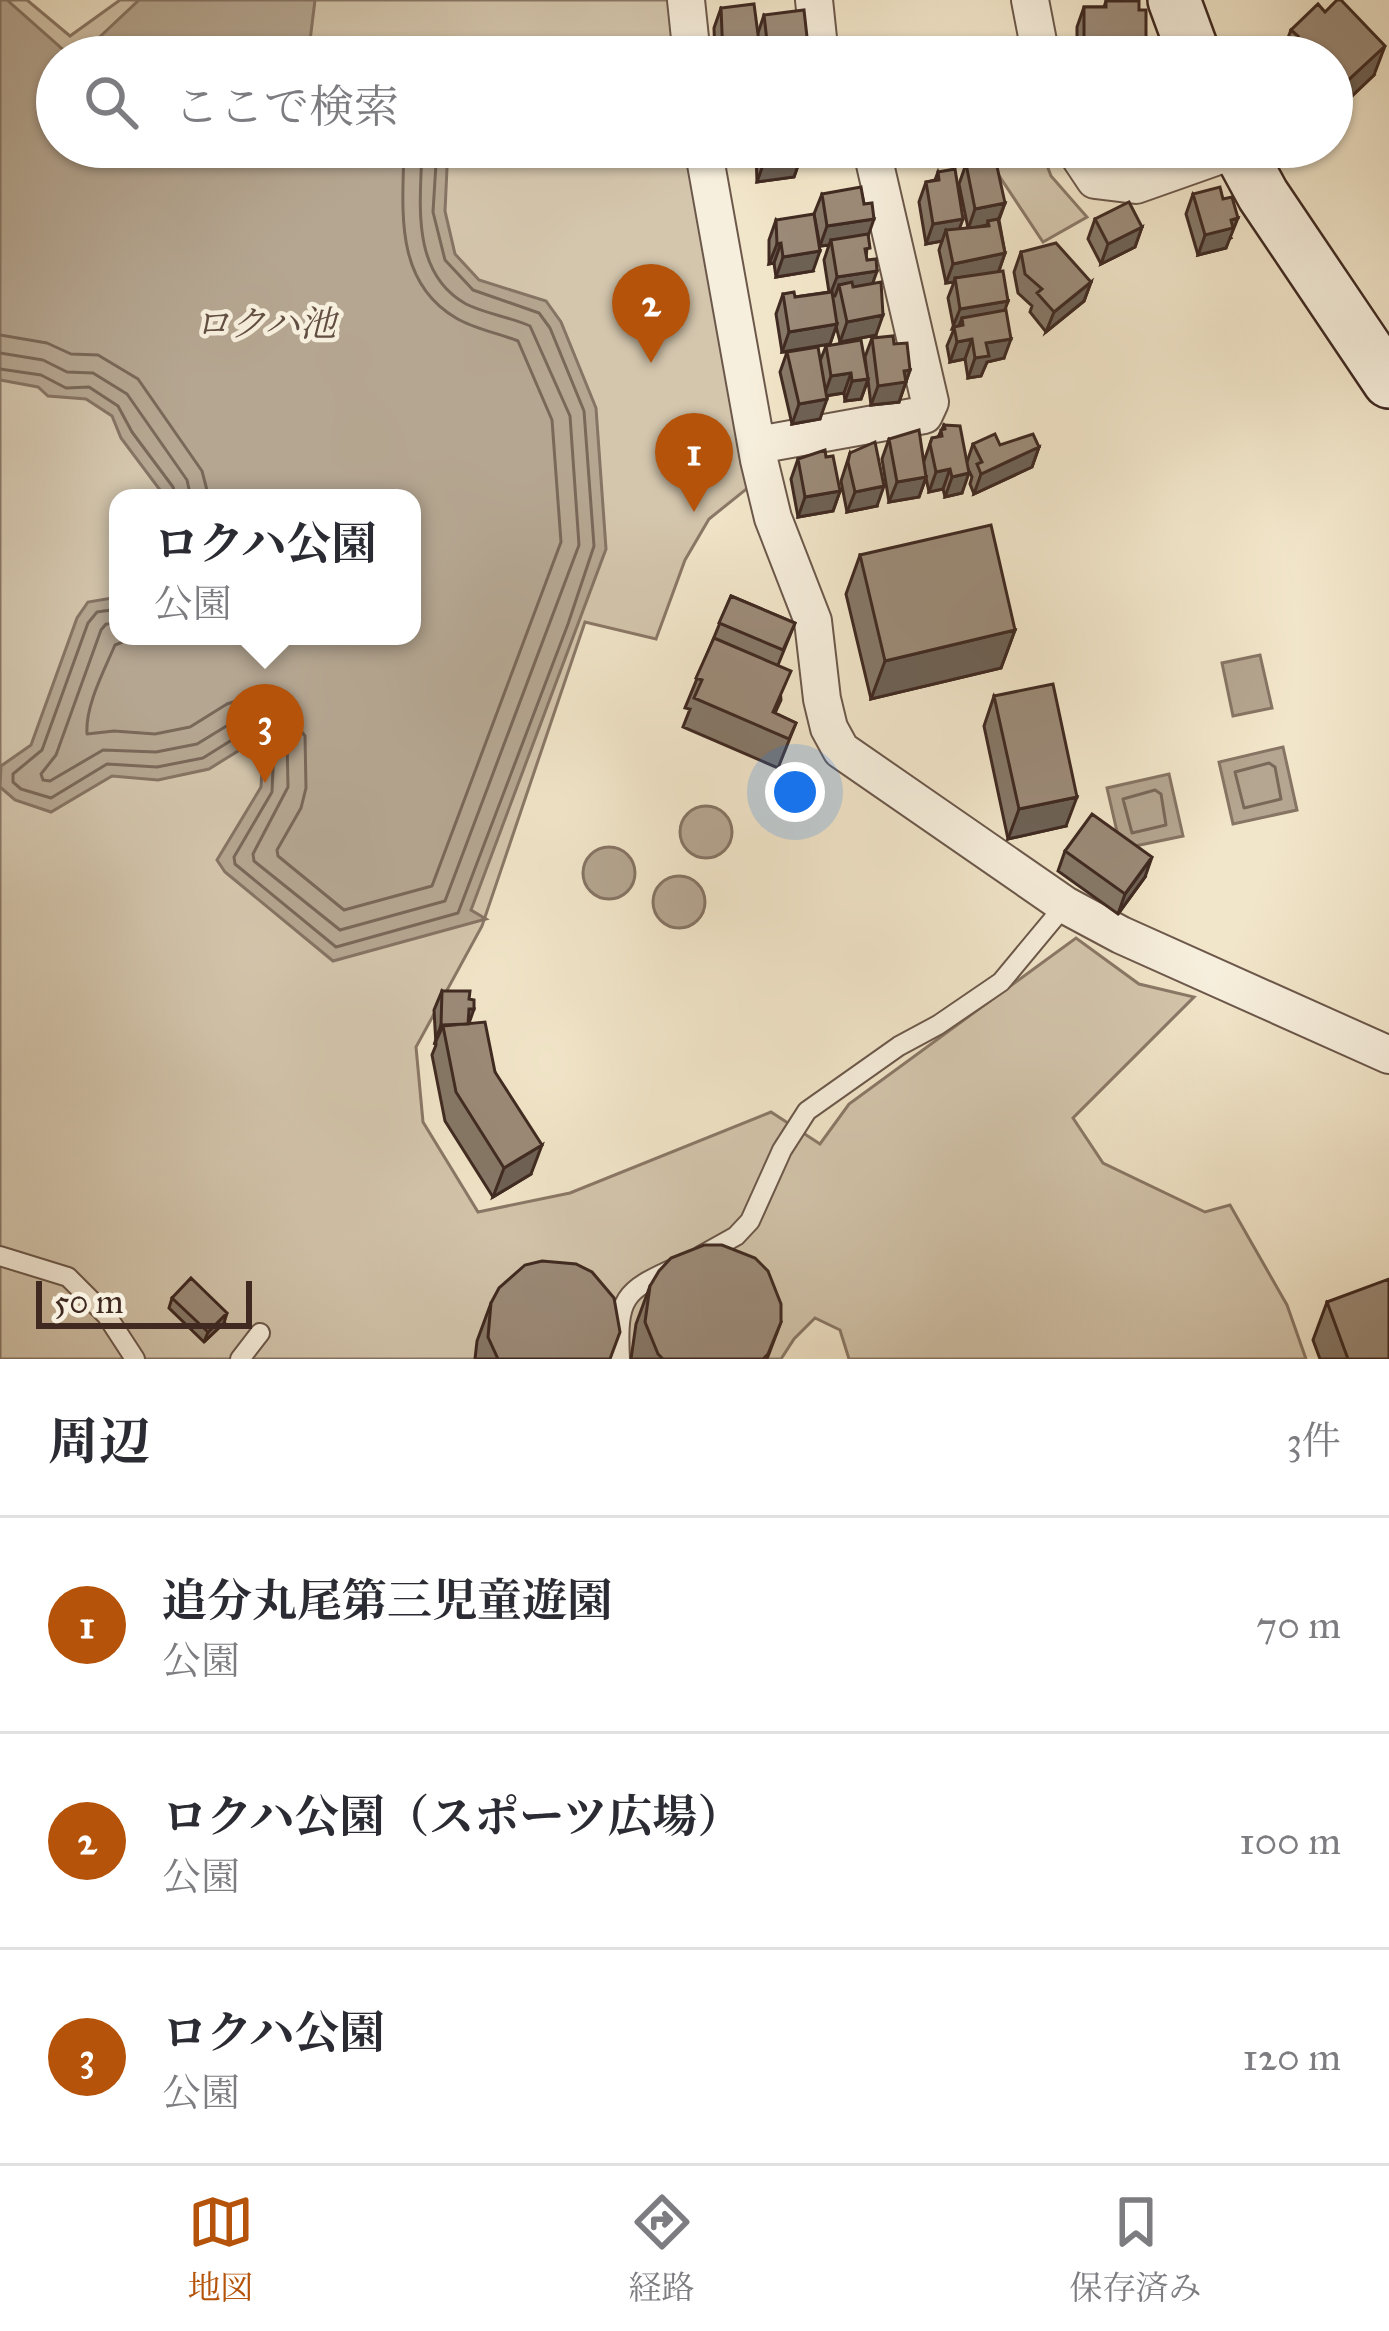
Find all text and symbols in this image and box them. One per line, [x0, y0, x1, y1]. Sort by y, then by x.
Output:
search box [36, 36, 1353, 168]
icon: search [78, 69, 144, 135]
text: ここで検索 [174, 79, 399, 134]
pin: 2 [612, 264, 690, 363]
water label: ロクハ池 [194, 302, 340, 346]
pin: 1 [655, 413, 733, 512]
popup [109, 489, 421, 645]
text: ロクハ公園 [154, 516, 376, 571]
text: 公園 [154, 580, 232, 628]
pin: 3 [226, 684, 304, 783]
your location [765, 762, 825, 822]
scale bar [36, 1275, 252, 1328]
text: 50 m [54, 1282, 123, 1322]
text: 周辺 [48, 1411, 150, 1473]
text: 3件 [1286, 1417, 1341, 1465]
text: 追分丸尾第三児童遊園 [162, 1573, 612, 1628]
text: 1 [79, 1601, 95, 1649]
text: 70 m [1256, 1601, 1341, 1649]
text: 公園 [162, 1637, 240, 1685]
text: ロクハ公園（スポーツ広場） [162, 1789, 743, 1844]
text: 2 [77, 1817, 97, 1865]
text: 100 m [1239, 1817, 1341, 1865]
text: 公園 [162, 1853, 240, 1901]
text: ロクハ公園 [162, 2005, 384, 2060]
text: 3 [79, 2033, 95, 2081]
text: 120 m [1242, 2033, 1341, 2081]
text: 公園 [162, 2069, 240, 2117]
tab: 地図 [188, 2189, 254, 2308]
tab: 経路 [629, 2189, 695, 2308]
tab: 保存済み [1070, 2189, 1202, 2308]

